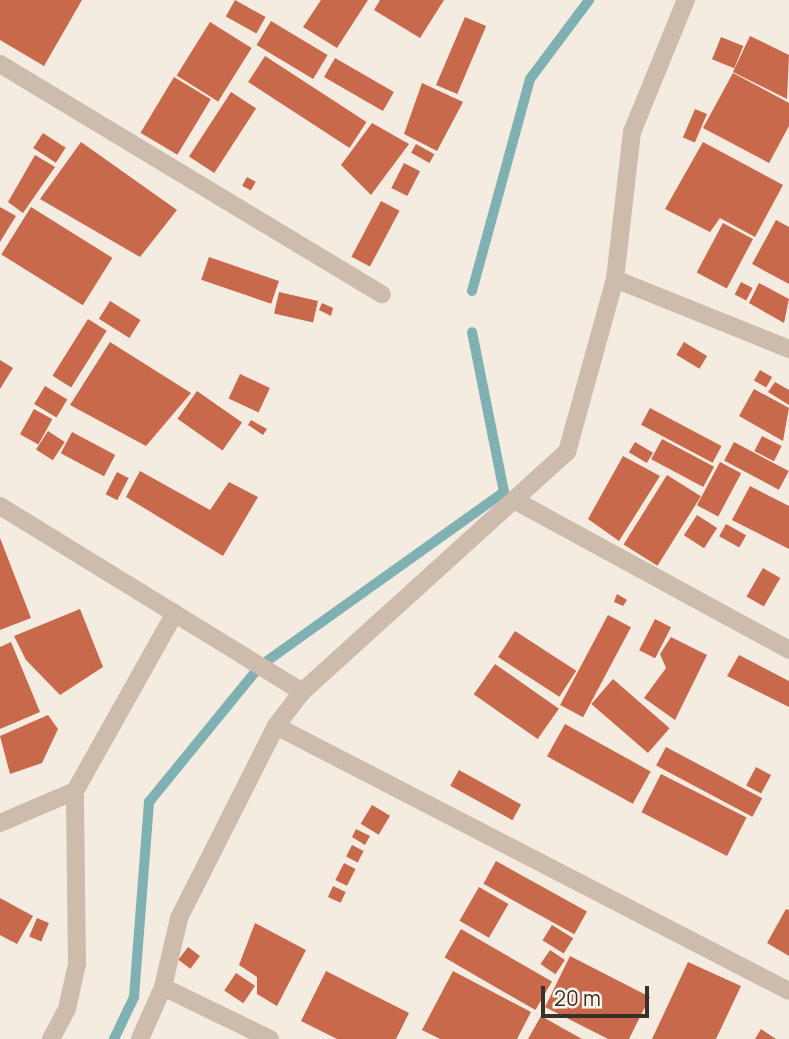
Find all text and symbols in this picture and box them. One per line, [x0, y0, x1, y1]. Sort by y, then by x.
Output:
scale bar [544, 972, 652, 1016]
text: 20 m [554, 984, 601, 1012]

